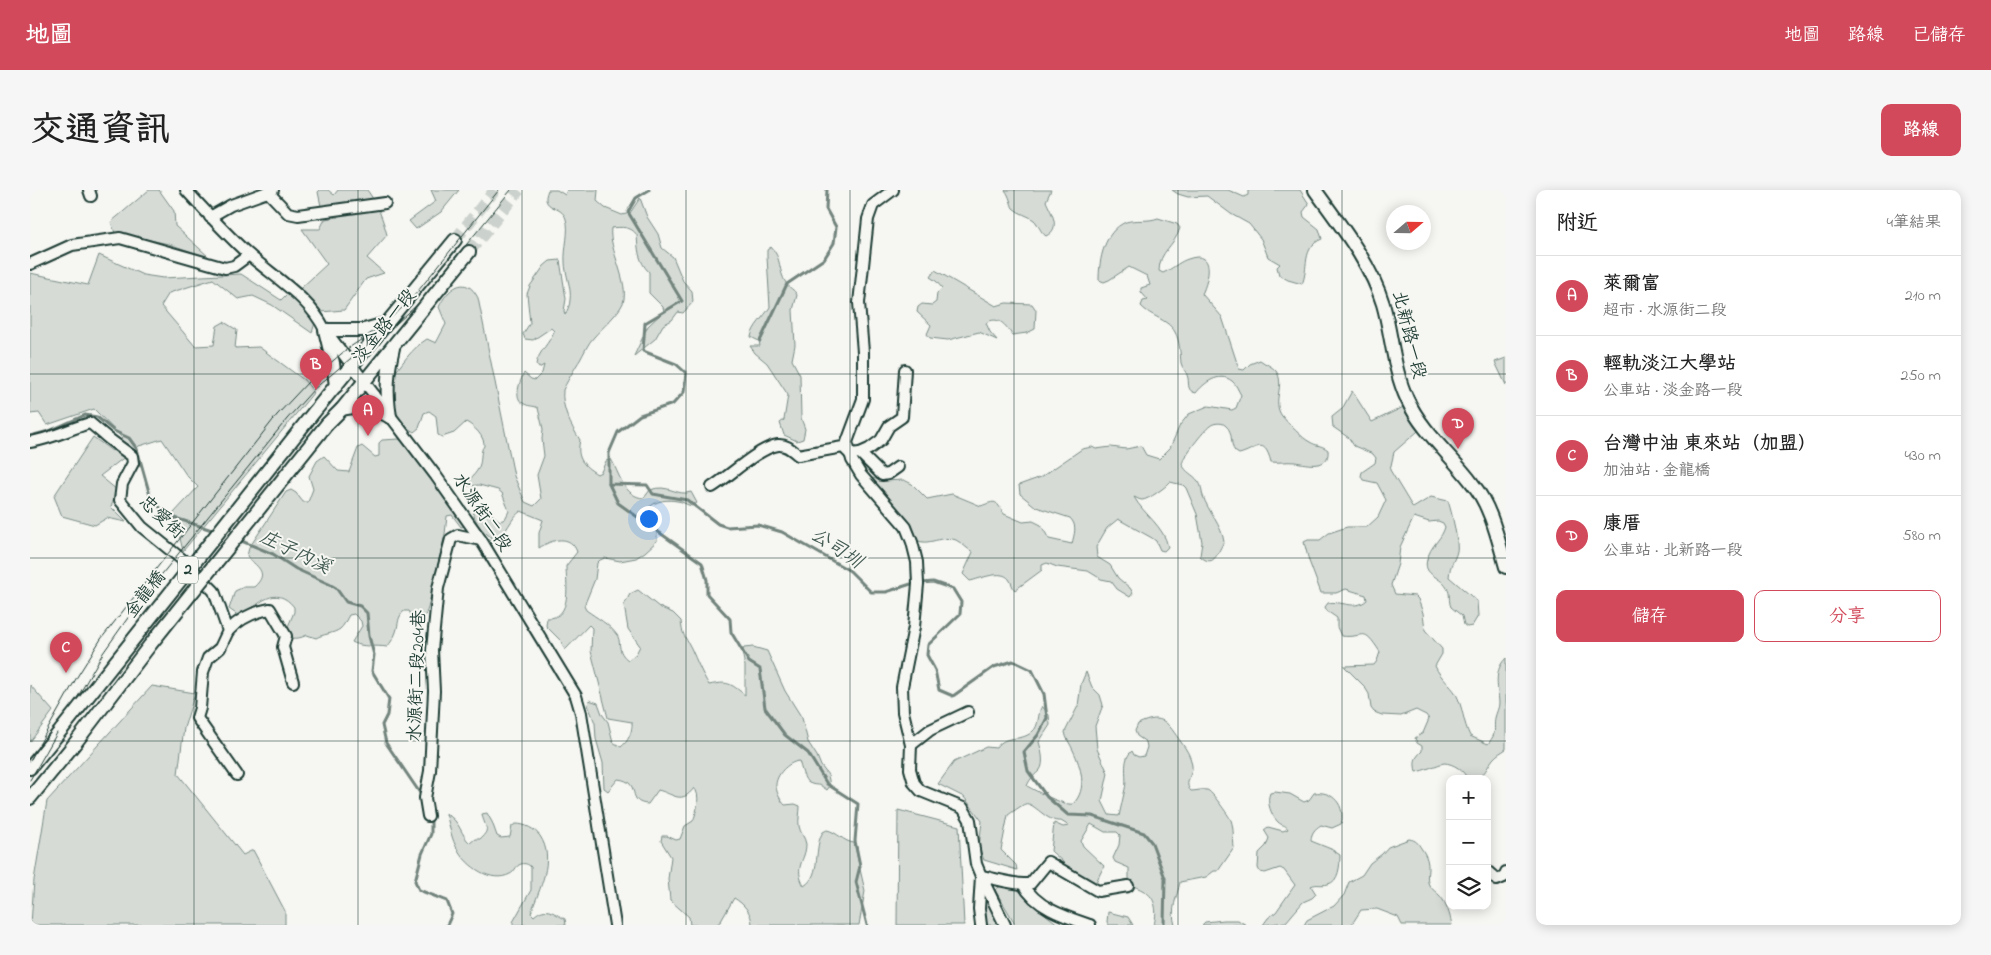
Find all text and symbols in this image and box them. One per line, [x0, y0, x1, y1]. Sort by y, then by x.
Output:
text: 地圖 [25, 19, 73, 54]
text: 地圖 [1784, 23, 1820, 49]
text: 路線 [1848, 23, 1884, 49]
text: 已儲存 [1912, 23, 1966, 49]
button: 路線 [1881, 104, 1961, 156]
text: 交通資訊 [30, 106, 170, 157]
north arrow [1386, 205, 1431, 250]
text: 附近 [1556, 209, 1598, 239]
text: 4筆結果 [1886, 211, 1941, 235]
text: 萊爾富 [1603, 271, 1660, 298]
street label: 淡金路一段 [347, 284, 423, 370]
text: A [1567, 284, 1577, 308]
text: 210 m [1905, 284, 1941, 308]
street label: 北新路一段 [1384, 288, 1432, 382]
text: 超市 · 水源街二段 [1603, 299, 1726, 323]
pin: B [300, 349, 332, 390]
text: 輕軌淡江大學站 [1603, 351, 1736, 378]
text: B [1567, 364, 1577, 388]
text: 250 m [1901, 364, 1941, 388]
text: 公車站 · 淡金路一段 [1603, 379, 1742, 403]
pin: A [352, 395, 384, 436]
pin: D [1442, 408, 1474, 449]
text: 台灣中油 東來站（加盟） [1603, 431, 1817, 458]
text: C [1568, 444, 1576, 468]
text: 430 m [1904, 444, 1941, 468]
text: 加油站 · 金龍橋 [1603, 459, 1710, 483]
street label: 水源街二段 [445, 468, 517, 558]
street label: 忠愛街 [132, 490, 190, 546]
your location [636, 506, 662, 532]
text: 康厝 [1603, 511, 1641, 538]
water label: 公司圳 [805, 522, 869, 577]
water label: 庄子內溪 [255, 524, 336, 582]
text: D [1566, 524, 1578, 548]
text: 580 m [1903, 524, 1941, 548]
text: 公車站 · 北新路一段 [1603, 539, 1742, 563]
road number: 2 [178, 556, 198, 584]
street label: 金龍橋 [119, 566, 173, 624]
button: 儲存 [1556, 590, 1744, 642]
button: 分享 [1754, 590, 1941, 642]
street label: 水源街二段204巷 [403, 610, 433, 742]
pin: C [50, 632, 82, 673]
map controls [1446, 775, 1491, 910]
button: + [1446, 775, 1491, 820]
button: − [1446, 820, 1491, 865]
button: layers [1446, 865, 1491, 910]

